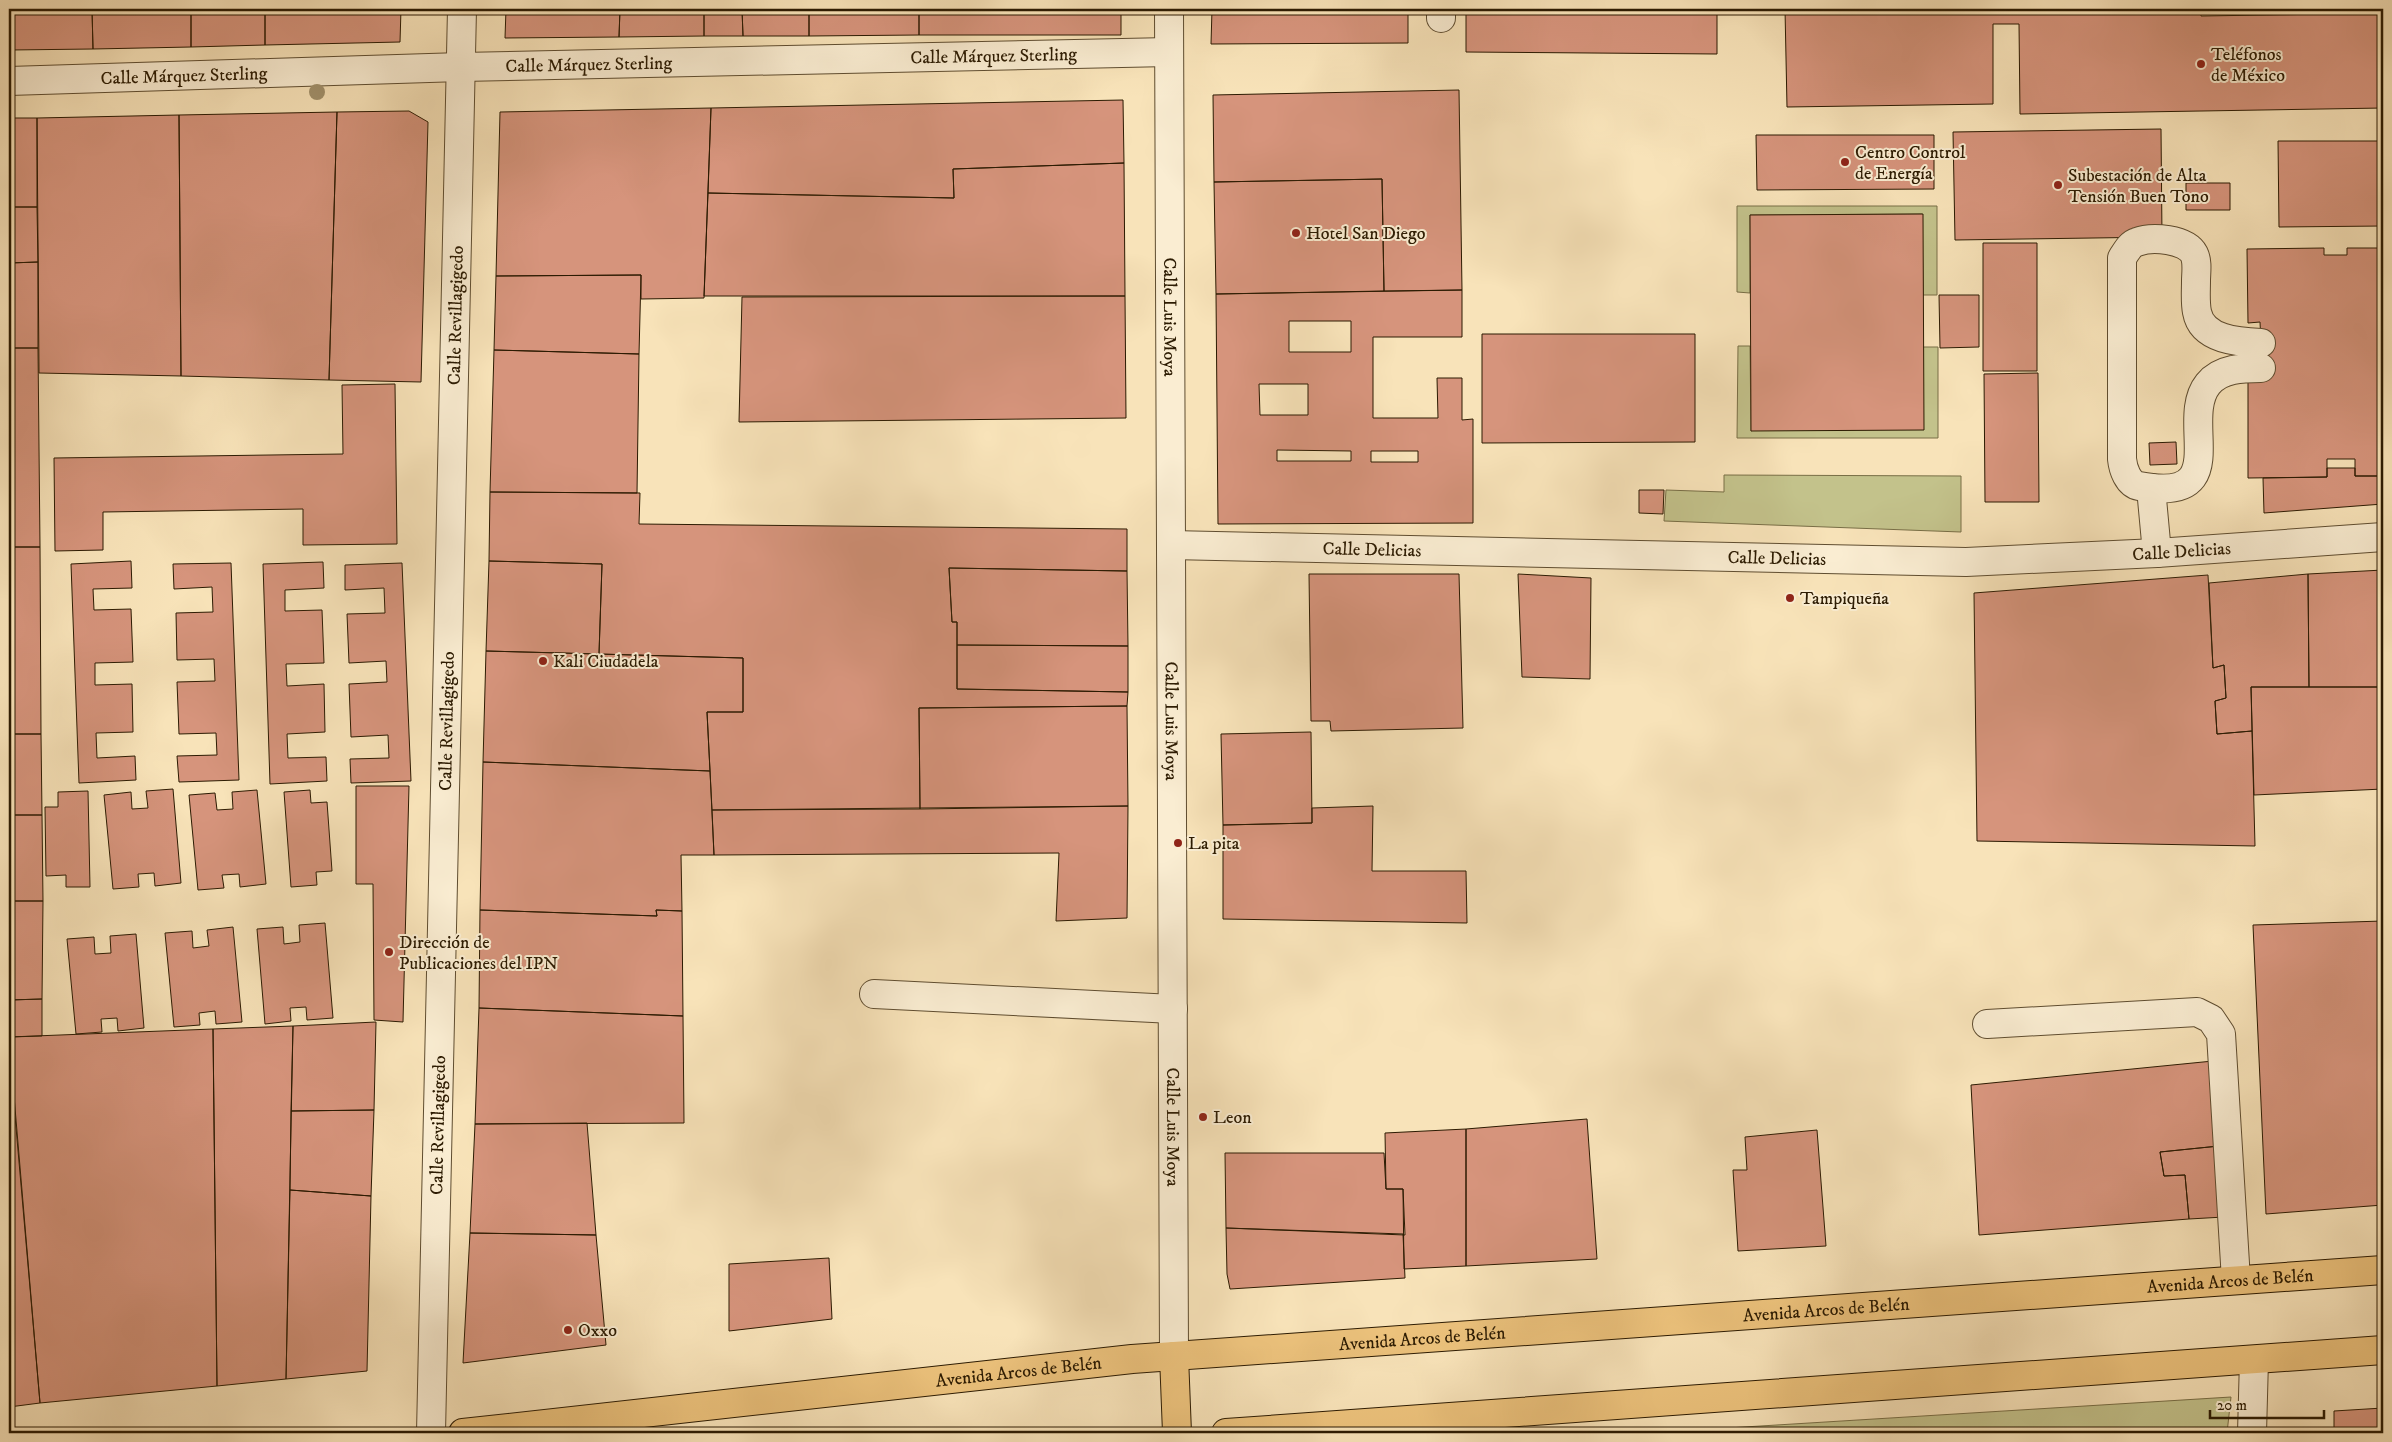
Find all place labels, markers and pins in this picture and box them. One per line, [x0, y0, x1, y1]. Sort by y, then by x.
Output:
place label: Teléfonos de México [2211, 44, 2285, 87]
marker: Teléfonos de México [2195, 58, 2207, 70]
place label: Centro Control de Energía [1855, 142, 1966, 185]
marker: Centro Control de Energía [1839, 156, 1851, 168]
place label: Subestación de Alta Tensión Buen Tono [2068, 165, 2209, 208]
marker: Subestación de Alta Tensión Buen Tono [2052, 179, 2064, 191]
place label: Hotel San Diego [1306, 223, 1426, 245]
marker: Hotel San Diego [1290, 227, 1302, 239]
place label: Tampiqueña [1800, 588, 1889, 610]
marker: Tampiqueña [1784, 592, 1796, 604]
place label: Kali Ciudadela [553, 651, 659, 673]
marker: Kali Ciudadela [537, 655, 549, 667]
place label: La pita [1188, 833, 1240, 855]
marker: La pita [1172, 837, 1184, 849]
place label: Dirección de Publicaciones del IPN [399, 932, 558, 975]
marker: Dirección de Publicaciones del IPN [383, 946, 395, 958]
place label: Leon [1213, 1107, 1252, 1129]
marker: Leon [1197, 1111, 1209, 1123]
place label: Oxxo [578, 1320, 617, 1342]
marker: Oxxo [562, 1324, 574, 1336]

